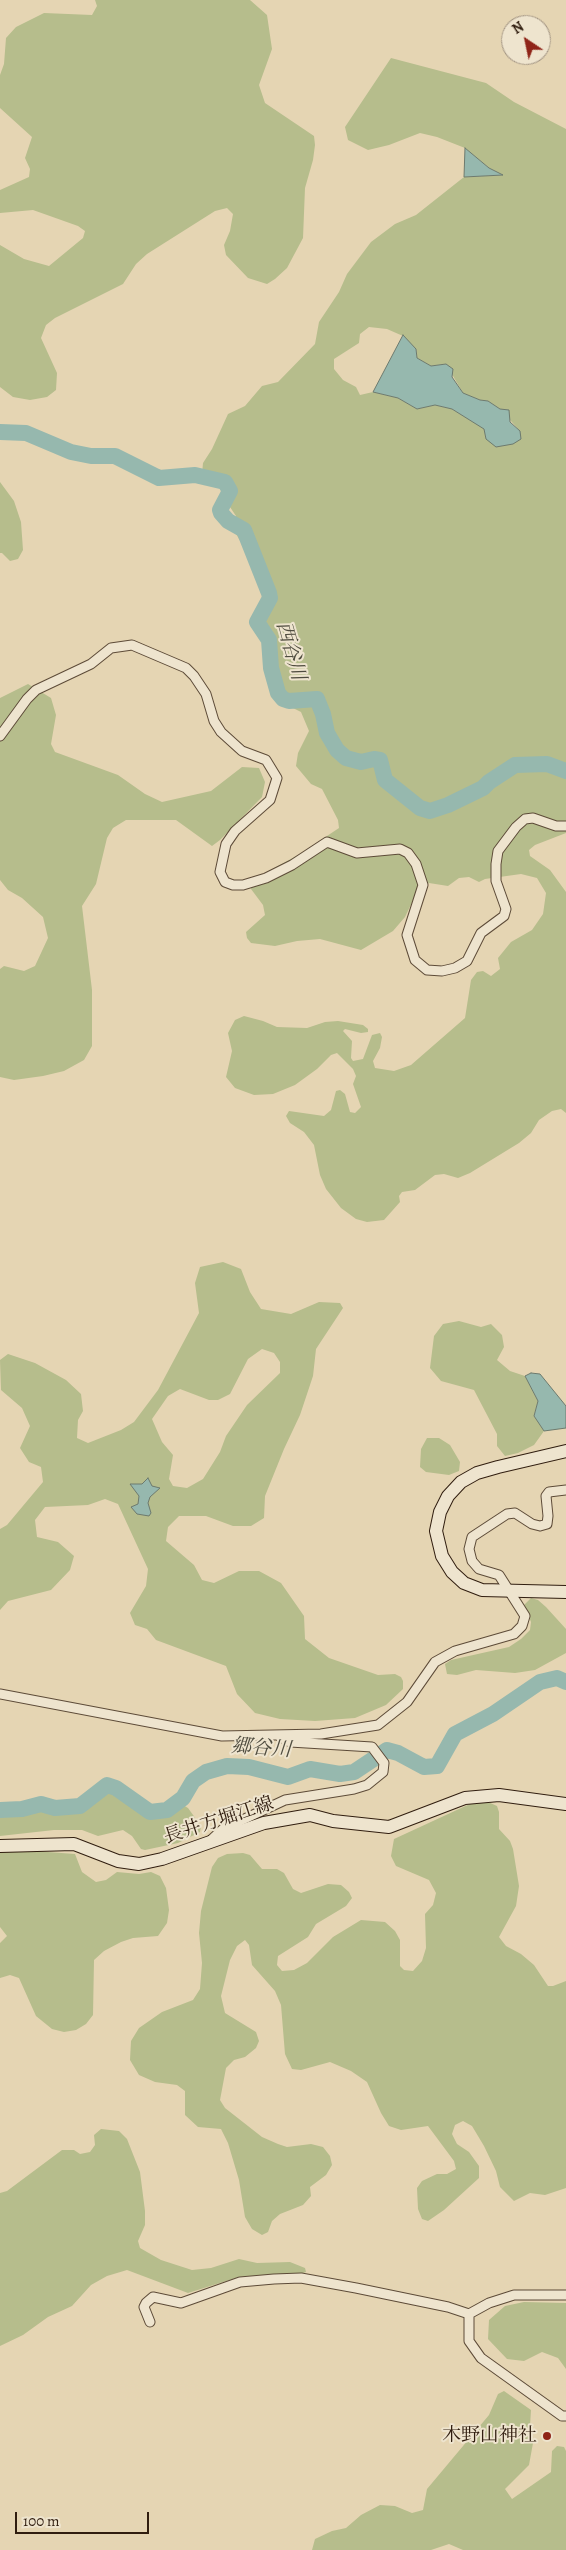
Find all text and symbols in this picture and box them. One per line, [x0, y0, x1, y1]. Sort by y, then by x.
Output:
north arrow [501, 15, 551, 65]
text: N [508, 17, 527, 39]
water label: 西谷川 [270, 619, 310, 683]
water label: 郷谷川 [230, 1735, 292, 1763]
street label: 長井方堀江線 [161, 1793, 277, 1849]
place label: 木野山神社 [442, 2425, 537, 2447]
marker: 木野山神社 [541, 2430, 553, 2442]
scale bar [18, 2502, 151, 2534]
text: 100 m [23, 2511, 60, 2531]

